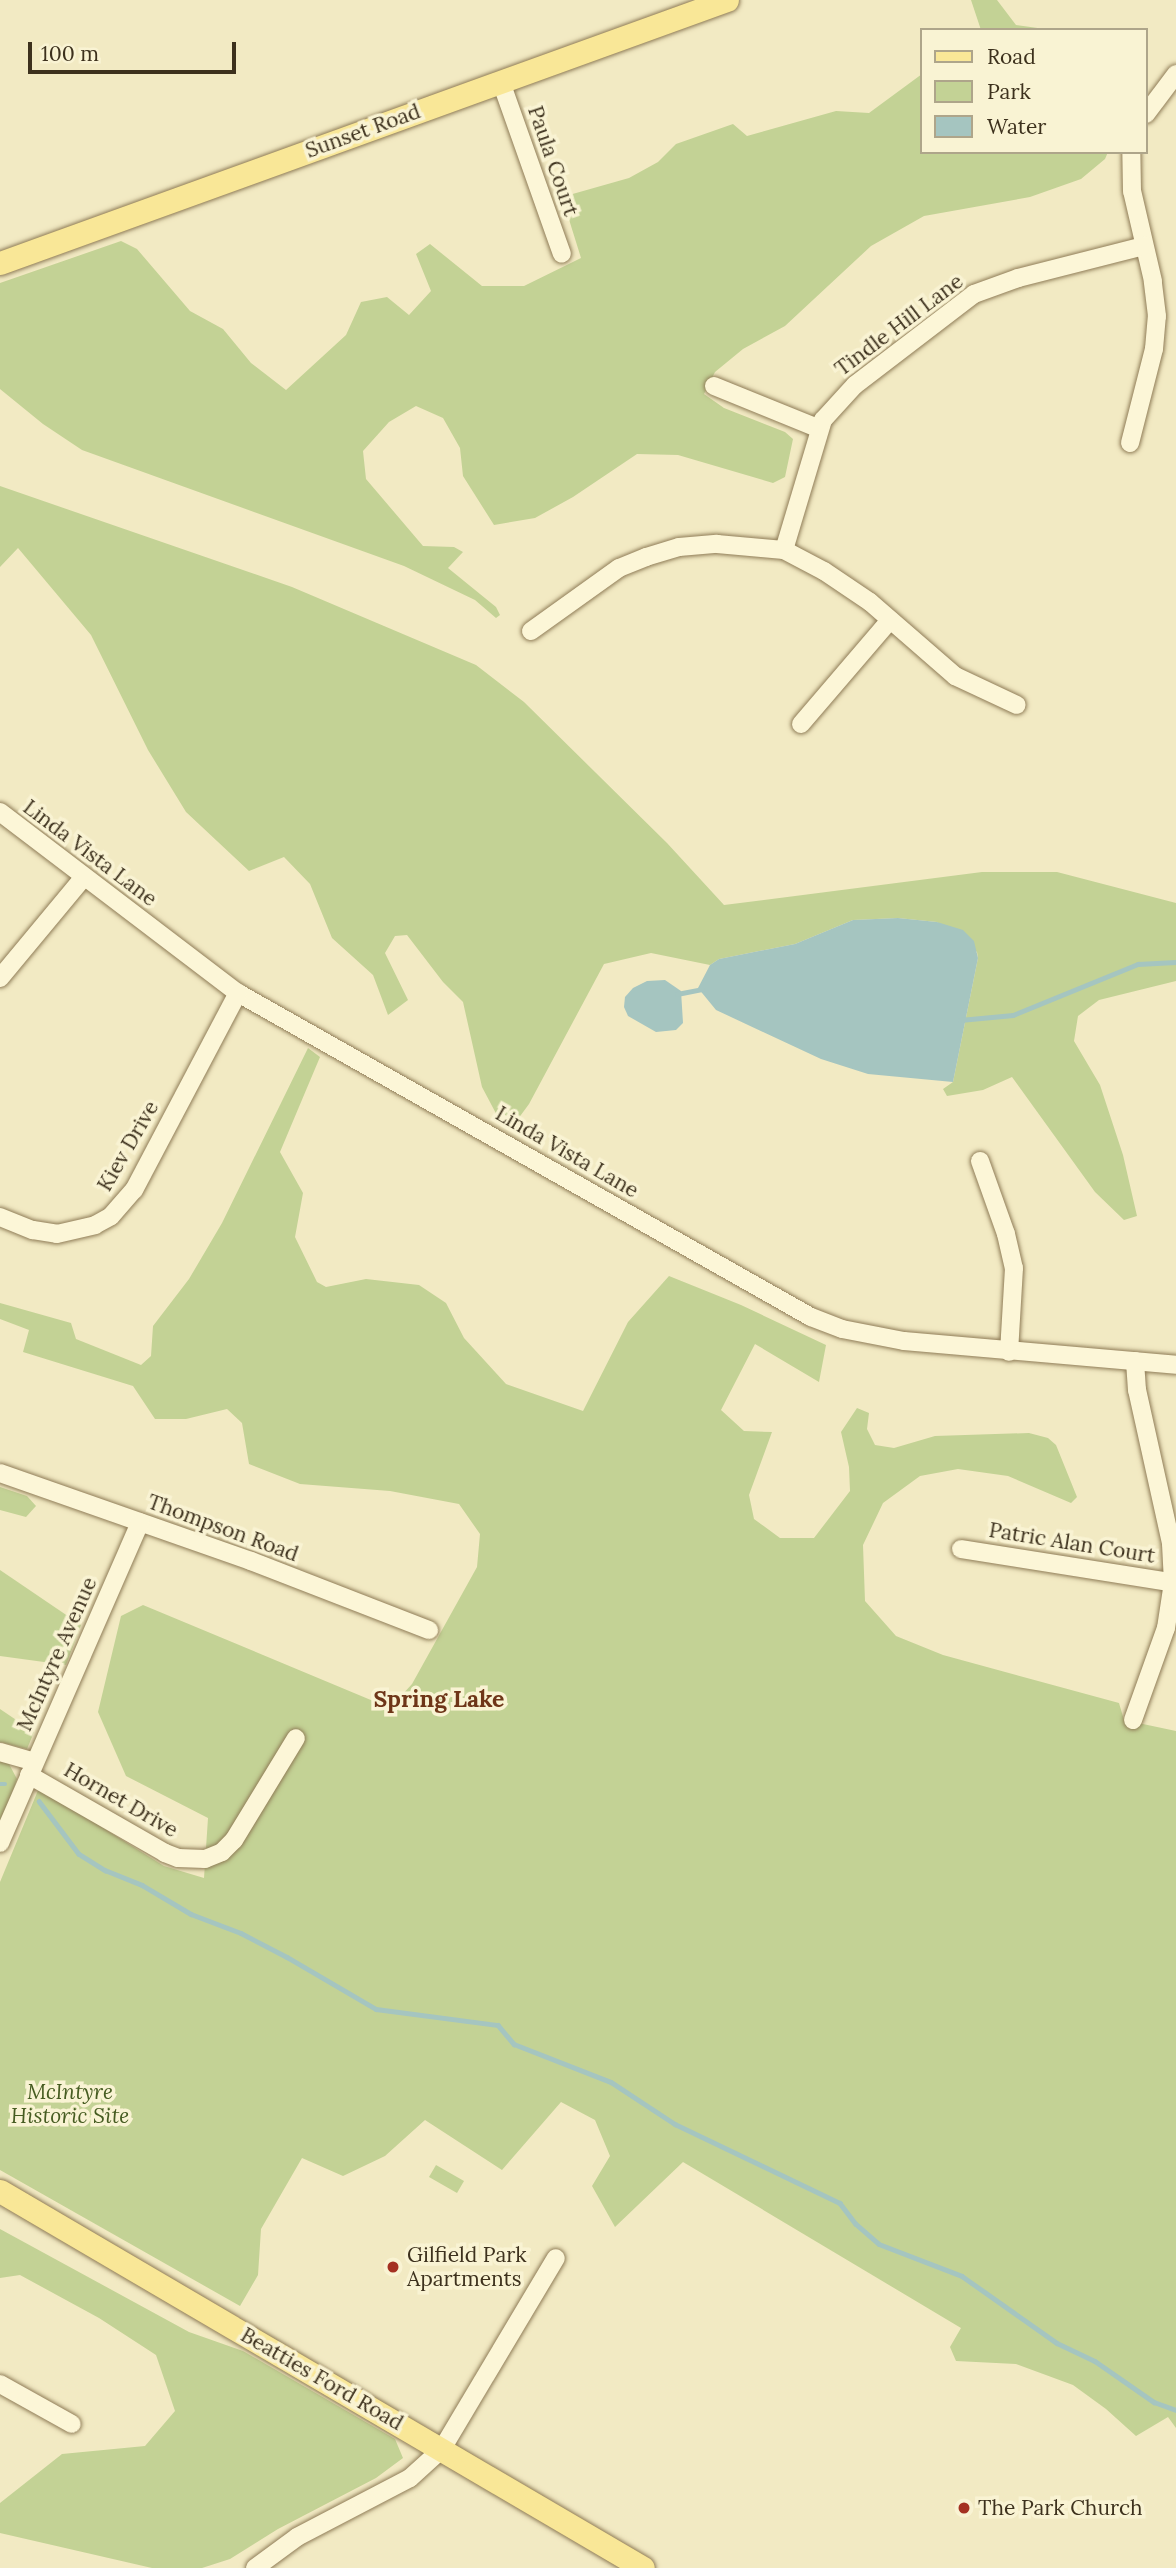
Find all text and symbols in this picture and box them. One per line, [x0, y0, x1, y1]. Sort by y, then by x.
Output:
scale bar [32, 28, 240, 72]
legend [920, 28, 1148, 154]
text: 100 m [41, 40, 99, 67]
text: Road [987, 43, 1036, 70]
text: Park [987, 78, 1031, 105]
street label: Sunset Road [302, 99, 424, 163]
street label: Paula Court [522, 103, 584, 219]
text: Water [987, 113, 1046, 140]
street label: Tindle Hill Lane [830, 269, 968, 381]
street label: Linda Vista Lane [18, 795, 162, 911]
street label: Kiev Drive [92, 1096, 164, 1196]
street label: Linda Vista Lane [491, 1101, 643, 1203]
street label: Thompson Road [144, 1489, 302, 1567]
street label: Patric Alan Court [987, 1517, 1157, 1569]
street label: McIntyre Avenue [12, 1573, 102, 1735]
district label: Spring Lake [374, 1685, 504, 1713]
street label: Hornet Drive [60, 1757, 182, 1843]
park label: McIntyre Historic Site [11, 2079, 129, 2129]
place label: Gilfield Park Apartments [407, 2242, 527, 2292]
marker: Gilfield Park Apartments [385, 2259, 401, 2275]
street label: Beatties Ford Road [236, 2322, 408, 2436]
place label: The Park Church [978, 2495, 1143, 2521]
marker: The Park Church [956, 2500, 972, 2516]

